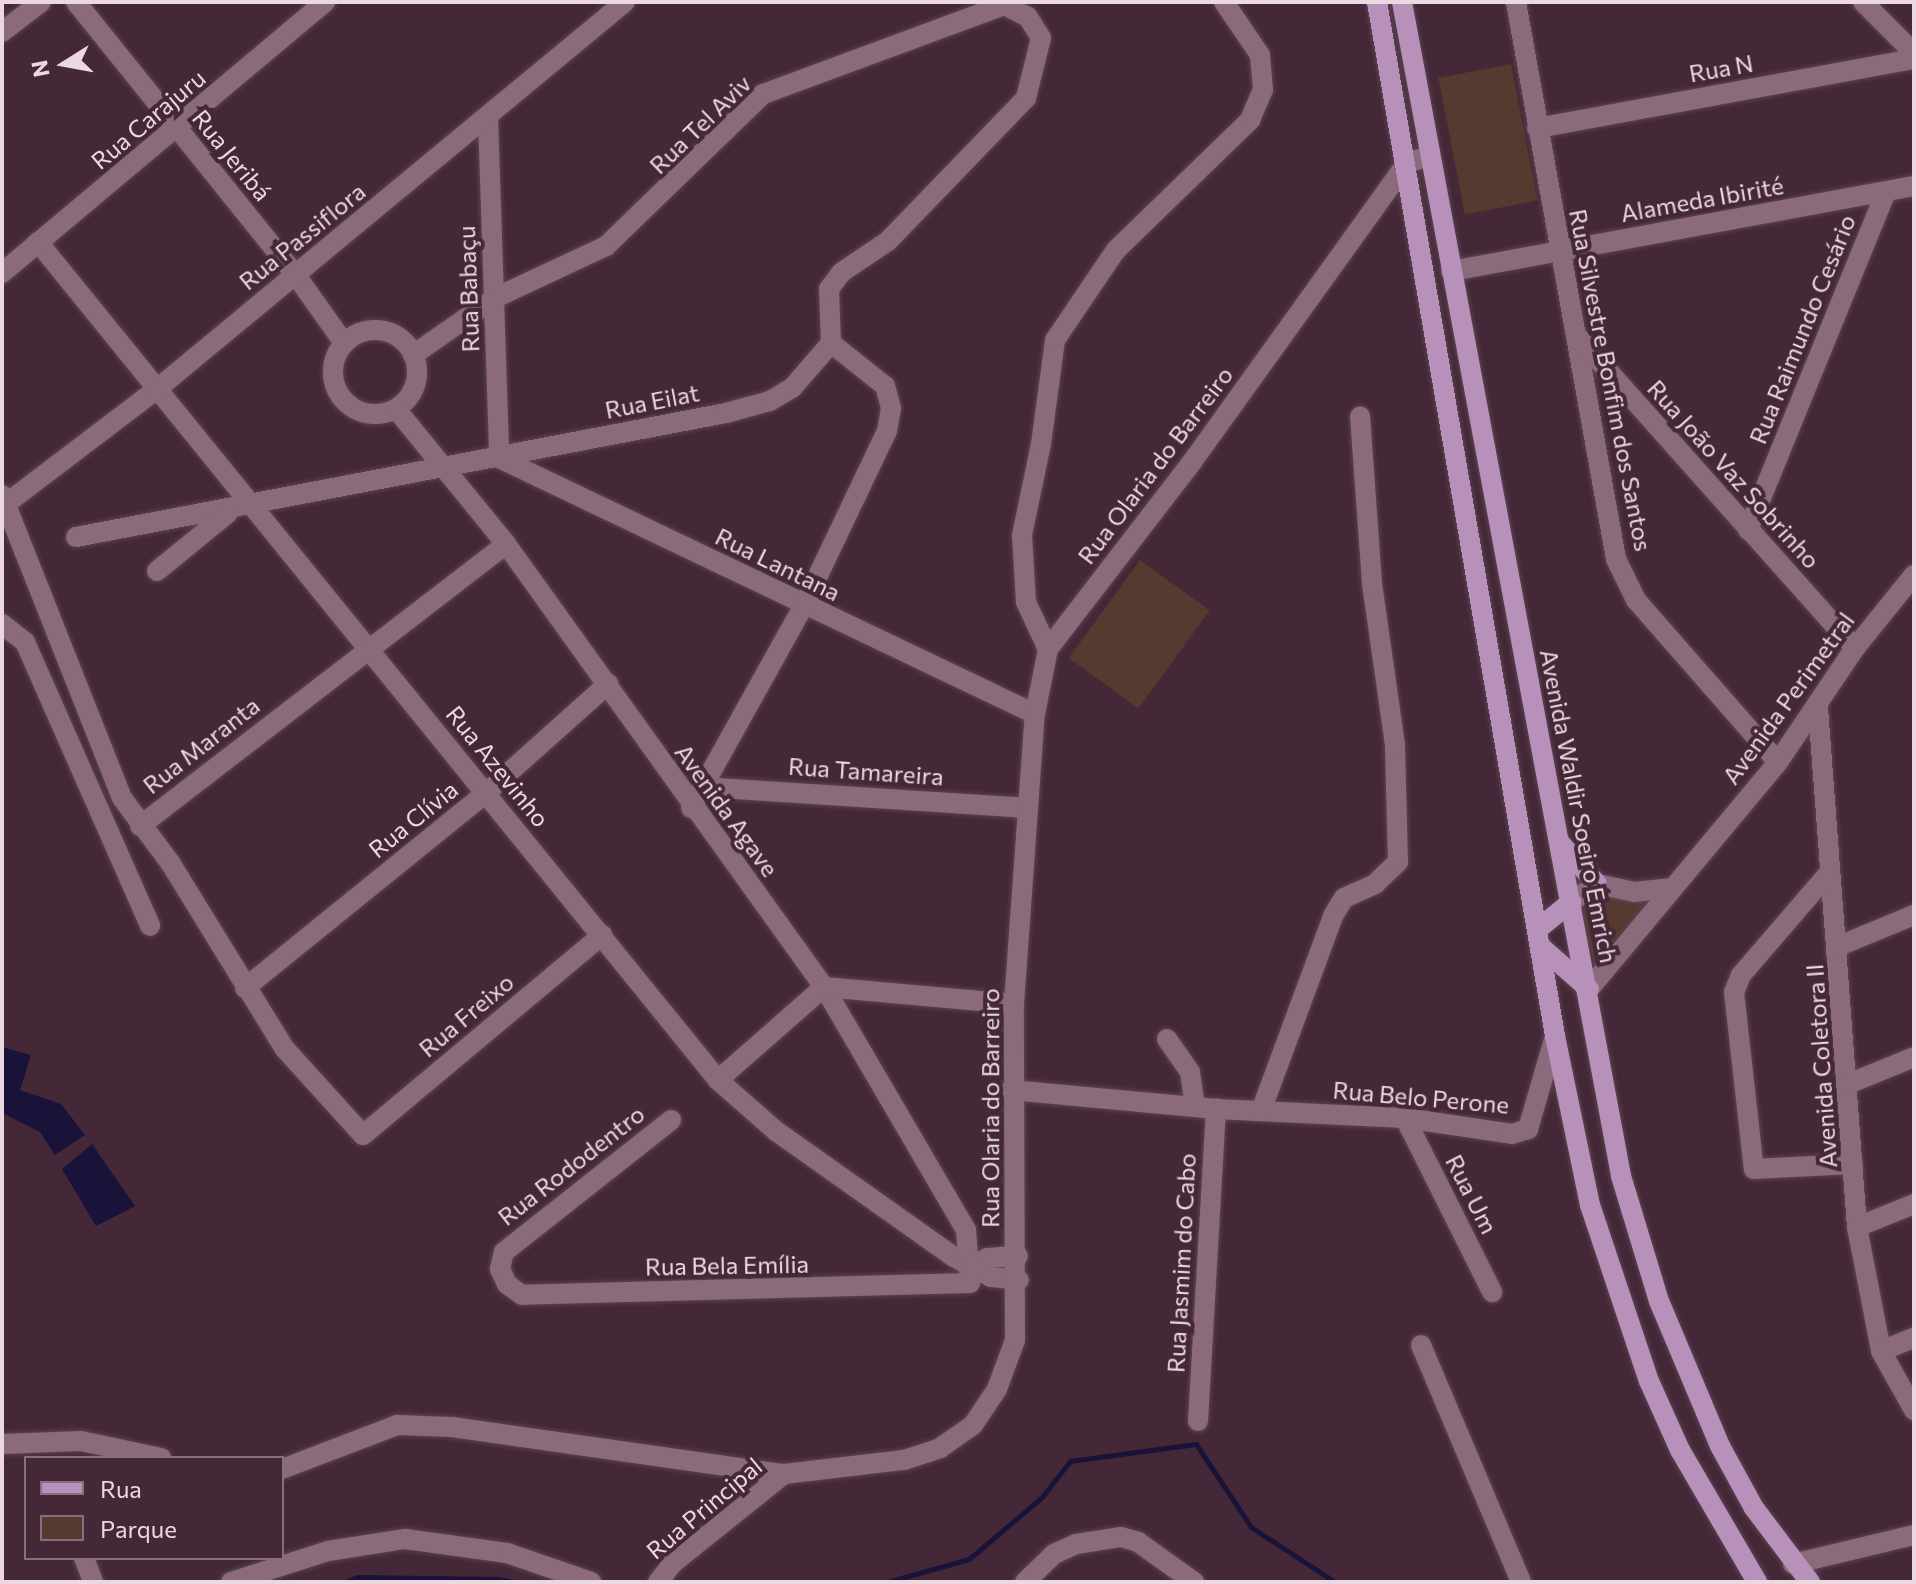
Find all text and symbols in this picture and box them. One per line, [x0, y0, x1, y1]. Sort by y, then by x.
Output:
north arrow [24, 24, 104, 104]
street label: Rua N [1687, 48, 1755, 88]
text: N [25, 58, 55, 79]
street label: Rua Carajuru [85, 63, 211, 175]
street label: Rua Tel Aviv [643, 69, 757, 179]
street label: Rua Jeribá [187, 104, 277, 206]
street label: Alameda Ibirité [1618, 170, 1786, 228]
street label: Rua Passiflora [233, 176, 371, 296]
street label: Rua Silvestre Bonfim dos Santos [1564, 207, 1658, 553]
street label: Rua Raimundo Cesário [1743, 210, 1861, 448]
street label: Rua Babaçu [451, 225, 485, 353]
street label: Rua Olaria do Barreiro [1071, 361, 1239, 569]
street label: Rua João Vaz Sobrinho [1642, 374, 1826, 574]
street label: Rua Eilat [602, 378, 702, 424]
street label: Rua Lantana [711, 521, 845, 607]
street label: Avenida Perimetral [1716, 606, 1860, 790]
street label: Avenida Waldir Soeiro Emrich [1534, 647, 1624, 965]
street label: Rua Maranta [137, 691, 265, 799]
street label: Rua Azevinho [440, 700, 556, 832]
street label: Avenida Agave [669, 738, 785, 882]
street label: Rua Tamareira [787, 751, 945, 791]
street label: Rua Clívia [363, 774, 463, 864]
street label: Avenida Coletora II [1800, 963, 1842, 1169]
street label: Rua Freixo [413, 967, 519, 1063]
street label: Rua Olaria do Barreiro [976, 988, 1004, 1228]
street label: Rua Belo Perone [1332, 1075, 1510, 1119]
street label: Rua Rododentro [492, 1099, 650, 1231]
street label: Rua Um [1440, 1150, 1504, 1238]
street label: Rua Jasmim do Cabo [1161, 1152, 1201, 1374]
street label: Rua Bela Emília [645, 1249, 809, 1281]
street label: Rua Principal [640, 1451, 768, 1565]
legend [24, 1456, 284, 1560]
text: Rua [100, 1474, 142, 1503]
text: Parque [100, 1514, 177, 1543]

